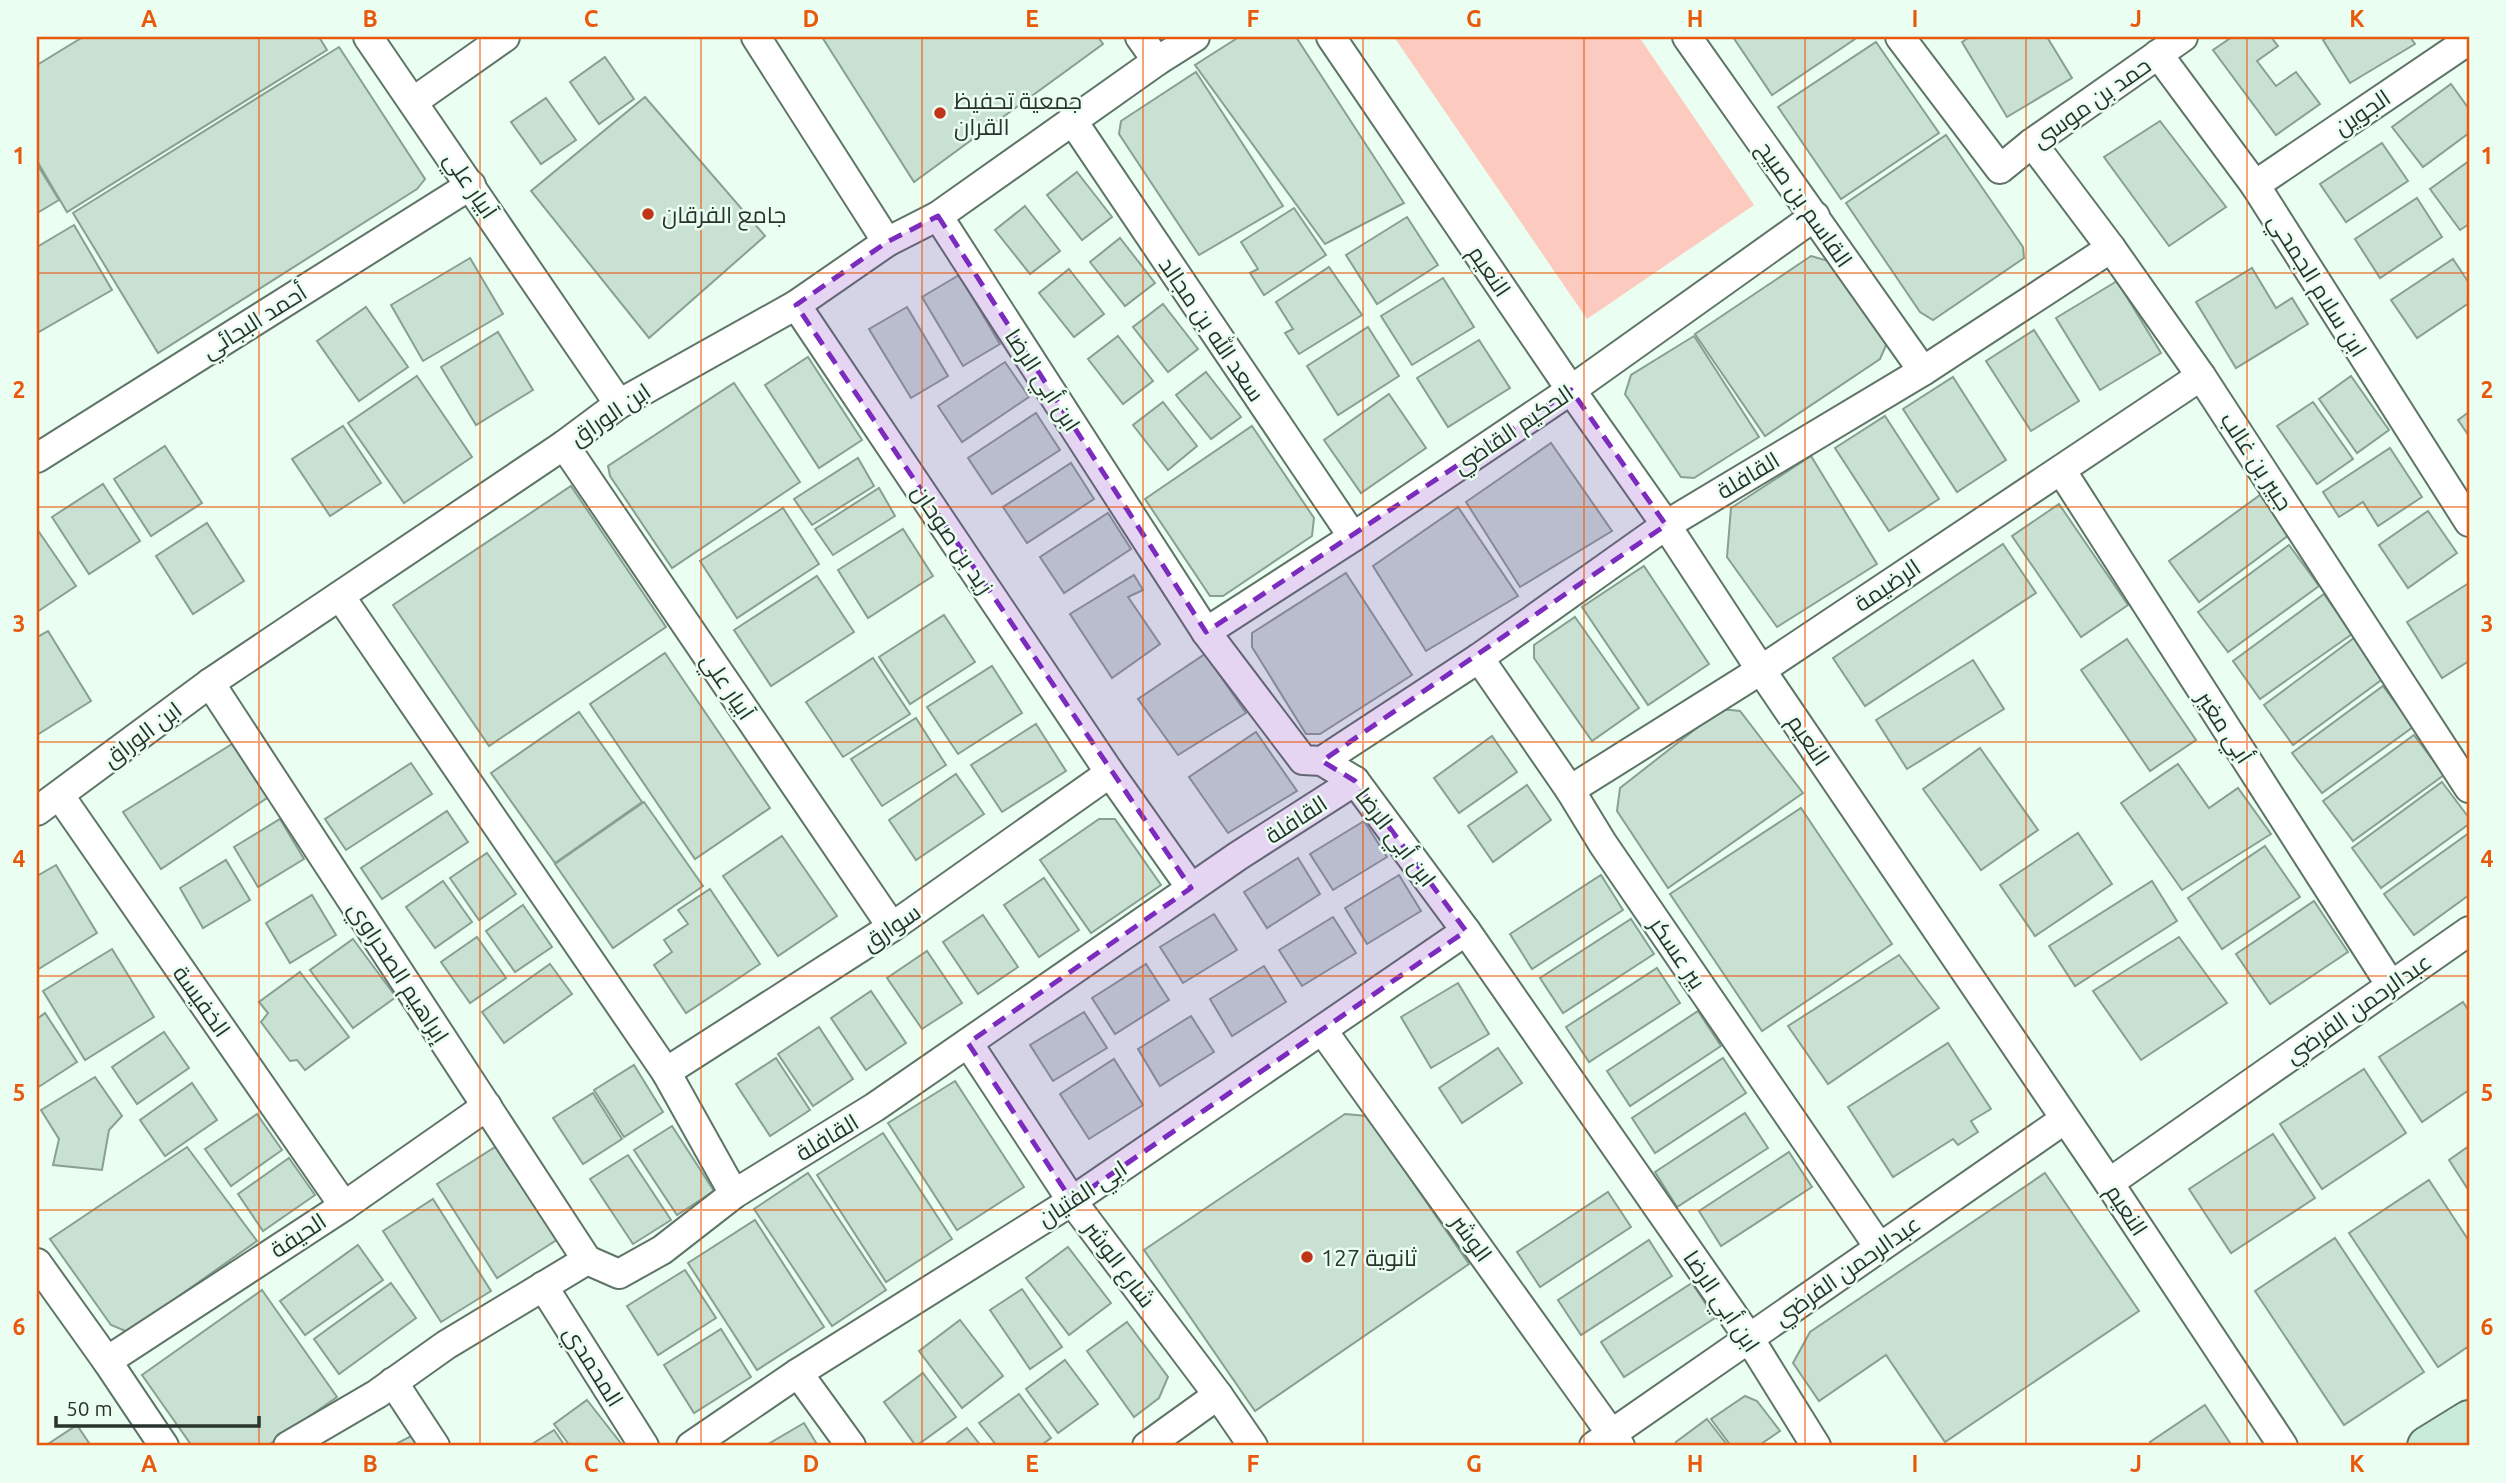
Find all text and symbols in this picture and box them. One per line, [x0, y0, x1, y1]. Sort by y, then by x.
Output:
text: A [141, 6, 157, 31]
text: B [362, 6, 378, 31]
text: C [584, 6, 599, 31]
text: D [803, 6, 819, 31]
text: E [1025, 6, 1039, 31]
text: F [1247, 6, 1260, 31]
text: G [1466, 6, 1482, 31]
text: H [1687, 6, 1703, 31]
text: I [1912, 6, 1918, 31]
text: J [2130, 6, 2142, 31]
text: K [2349, 6, 2365, 31]
street label: حمد بن موسى [2027, 52, 2156, 154]
street label: الجوين [2329, 84, 2396, 141]
place label: جمعية تحفيظ القران [954, 88, 1082, 141]
marker: جمعية تحفيظ القران [932, 105, 948, 121]
street label: القاسم بن صبيح [1749, 136, 1858, 274]
text: 1 [13, 143, 25, 168]
text: 1 [2481, 143, 2493, 168]
street label: آبيار علي [435, 147, 502, 226]
place label: جامع الفرقان [662, 202, 786, 231]
marker: جامع الفرقان [640, 206, 656, 222]
street label: ابن سلام الجمحي [2259, 209, 2372, 364]
street label: النعيم [1461, 241, 1516, 303]
street label: سعد الله بن مجالد [1153, 251, 1271, 407]
street label: أحمد البجائي [196, 277, 314, 368]
street label: ابن أبي الرضا [996, 323, 1087, 439]
text: 2 [13, 377, 25, 402]
text: 2 [2481, 377, 2493, 402]
street label: ابن الوراق [565, 378, 656, 452]
street label: الحكيم القاضي [1448, 380, 1581, 482]
street label: جبير بن غالب [2214, 407, 2298, 516]
street label: القافلة [1712, 447, 1784, 503]
street label: زيد بن صوحان [906, 480, 999, 599]
street label: الرضيمة [1849, 554, 1925, 617]
text: 3 [13, 611, 25, 636]
text: 3 [2481, 611, 2493, 636]
street label: آبيار علي [692, 648, 759, 727]
street label: أبي مغير [2186, 683, 2259, 771]
street label: ابن الوراق [98, 696, 187, 773]
street label: النعيم [1780, 710, 1835, 772]
street label: ابن أبي الرضا [1346, 782, 1443, 895]
street label: القافلة [1261, 790, 1331, 848]
text: 4 [13, 846, 26, 871]
text: 4 [2481, 846, 2494, 871]
street label: إبراهيم الصحراوي [339, 897, 454, 1050]
street label: سوارق [857, 899, 926, 957]
street label: بير عسكر [1643, 911, 1711, 994]
street label: عبدالرحمن الفرضي [2280, 948, 2439, 1072]
street label: الخفيسة [168, 961, 235, 1042]
text: 5 [13, 1080, 25, 1105]
text: 5 [2481, 1080, 2493, 1105]
street label: القافلة [791, 1109, 863, 1165]
street label: ابي الفتيان [1033, 1155, 1134, 1236]
street label: النعيم [2098, 1180, 2153, 1242]
street label: الحيفة [266, 1208, 331, 1263]
street label: الوشر [1445, 1208, 1497, 1267]
street label: عبدالرحمن الفرضي [1769, 1210, 1928, 1334]
street label: شارع الوشر [1075, 1214, 1160, 1314]
place label: ثانوية 127 [1321, 1245, 1417, 1271]
street label: ابن أبي الرضا [1674, 1245, 1767, 1360]
marker: ثانوية 127 [1299, 1249, 1315, 1265]
text: 6 [13, 1314, 26, 1339]
text: 6 [2481, 1314, 2494, 1339]
street label: المحمدي [554, 1321, 629, 1414]
scale bar [56, 1385, 259, 1429]
text: 50 m [66, 1396, 113, 1420]
text: A [141, 1451, 157, 1476]
text: B [362, 1451, 378, 1476]
text: C [584, 1451, 599, 1476]
text: D [803, 1451, 819, 1476]
text: E [1025, 1451, 1039, 1476]
text: F [1247, 1451, 1260, 1476]
text: G [1466, 1451, 1482, 1476]
text: H [1687, 1451, 1703, 1476]
text: I [1912, 1451, 1918, 1476]
text: J [2130, 1451, 2142, 1476]
text: K [2349, 1451, 2365, 1476]

